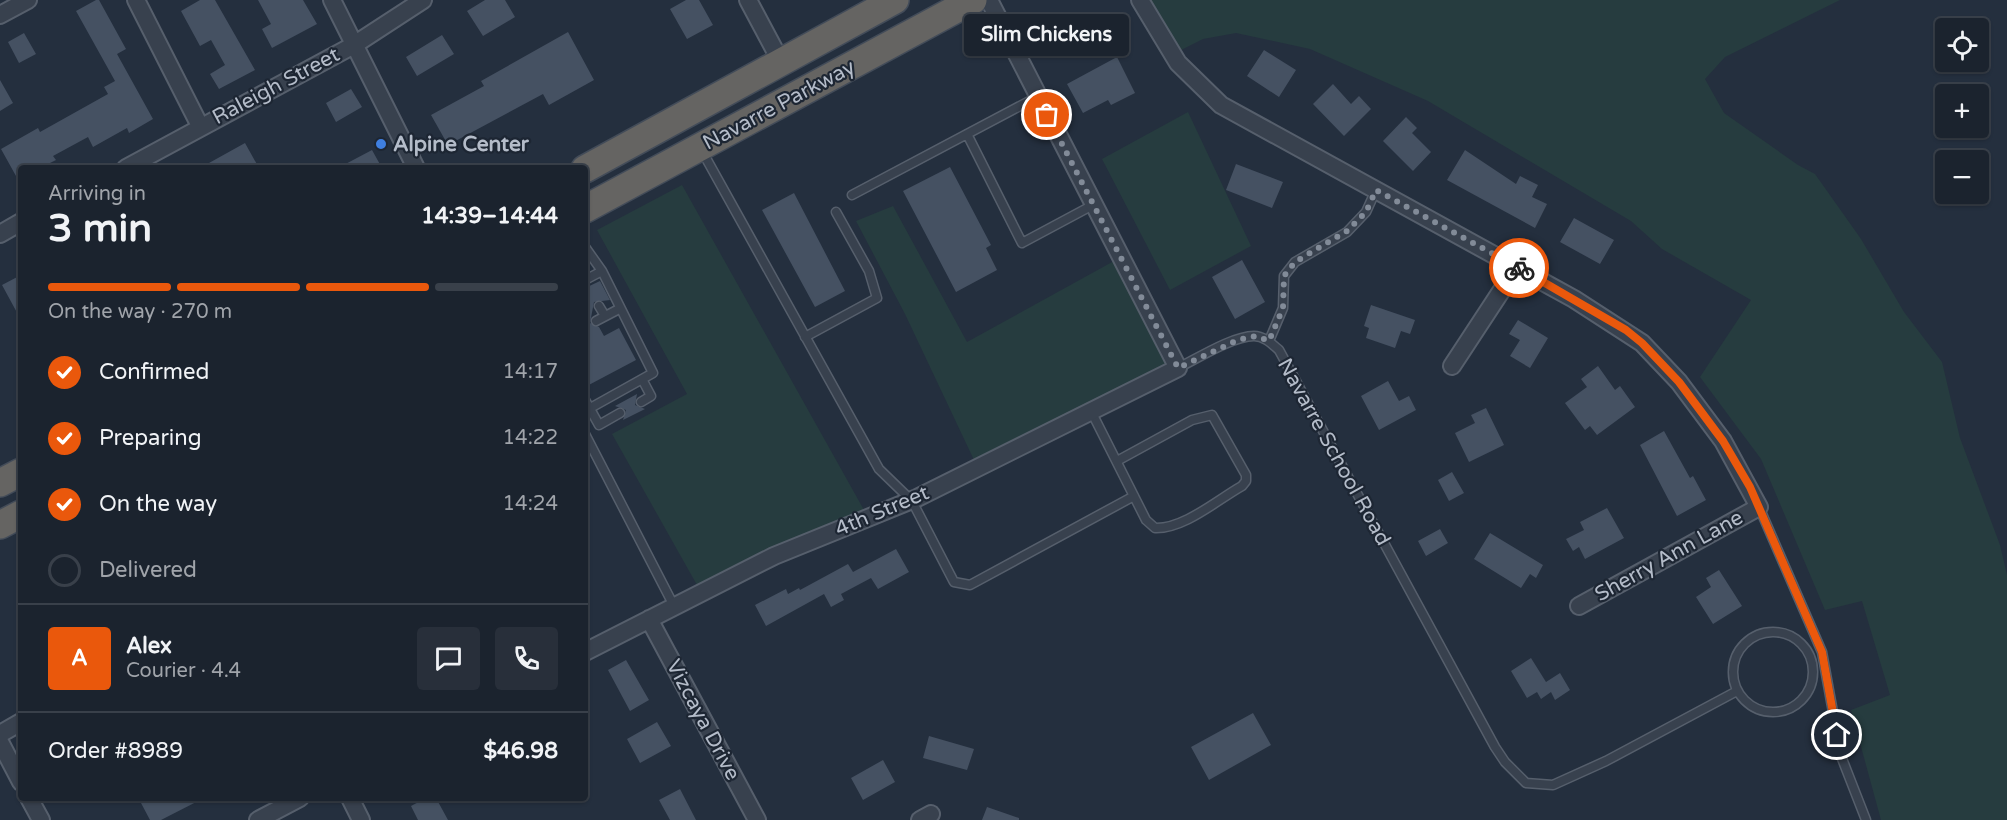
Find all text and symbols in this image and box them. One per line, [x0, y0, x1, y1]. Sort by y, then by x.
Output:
callout: Slim Chickens [964, 13, 1130, 55]
map controls [1935, 18, 1989, 204]
button: locate [1935, 18, 1989, 72]
text: Slim Chickens [981, 23, 1112, 47]
street label: Raleigh Street [208, 42, 344, 130]
street label: Navarre Parkway [699, 54, 859, 156]
button: + [1935, 84, 1989, 138]
pin [1021, 89, 1072, 140]
icon: bag [1030, 98, 1063, 131]
place label: Alpine Center [393, 132, 530, 157]
marker: Alpine Center [374, 137, 388, 151]
button: − [1935, 150, 1989, 204]
text: Arriving in [48, 182, 146, 206]
text: 14:39–14:44 [421, 203, 558, 229]
text: 3 min [48, 205, 152, 252]
courier [1489, 238, 1549, 298]
icon: bike [1503, 252, 1536, 285]
text: On the way · 270 m [48, 300, 232, 324]
street label: Navarre School Road [1272, 354, 1396, 550]
icon: check [48, 356, 81, 389]
text: Confirmed [99, 359, 209, 385]
text: 14:17 [503, 360, 558, 384]
icon: check [48, 422, 81, 455]
text: Preparing [99, 425, 202, 451]
text: 14:22 [503, 426, 558, 450]
street label: 4th Street [831, 480, 933, 542]
icon: check [48, 488, 81, 521]
text: On the way [99, 491, 217, 517]
text: 14:24 [503, 492, 558, 516]
street label: Sherry Ann Lane [1591, 505, 1747, 607]
text: Delivered [99, 557, 197, 583]
button: chat [417, 627, 480, 690]
button: phone [495, 627, 558, 690]
text: Alex [126, 633, 172, 659]
text: A [71, 645, 88, 671]
street label: Vizcaya Drive [661, 655, 745, 785]
text: Courier · 4.4 [126, 659, 241, 683]
pin [1811, 709, 1862, 760]
icon: home [1820, 718, 1853, 751]
text: Order #8989 [48, 738, 183, 764]
text: $46.98 [483, 738, 558, 764]

